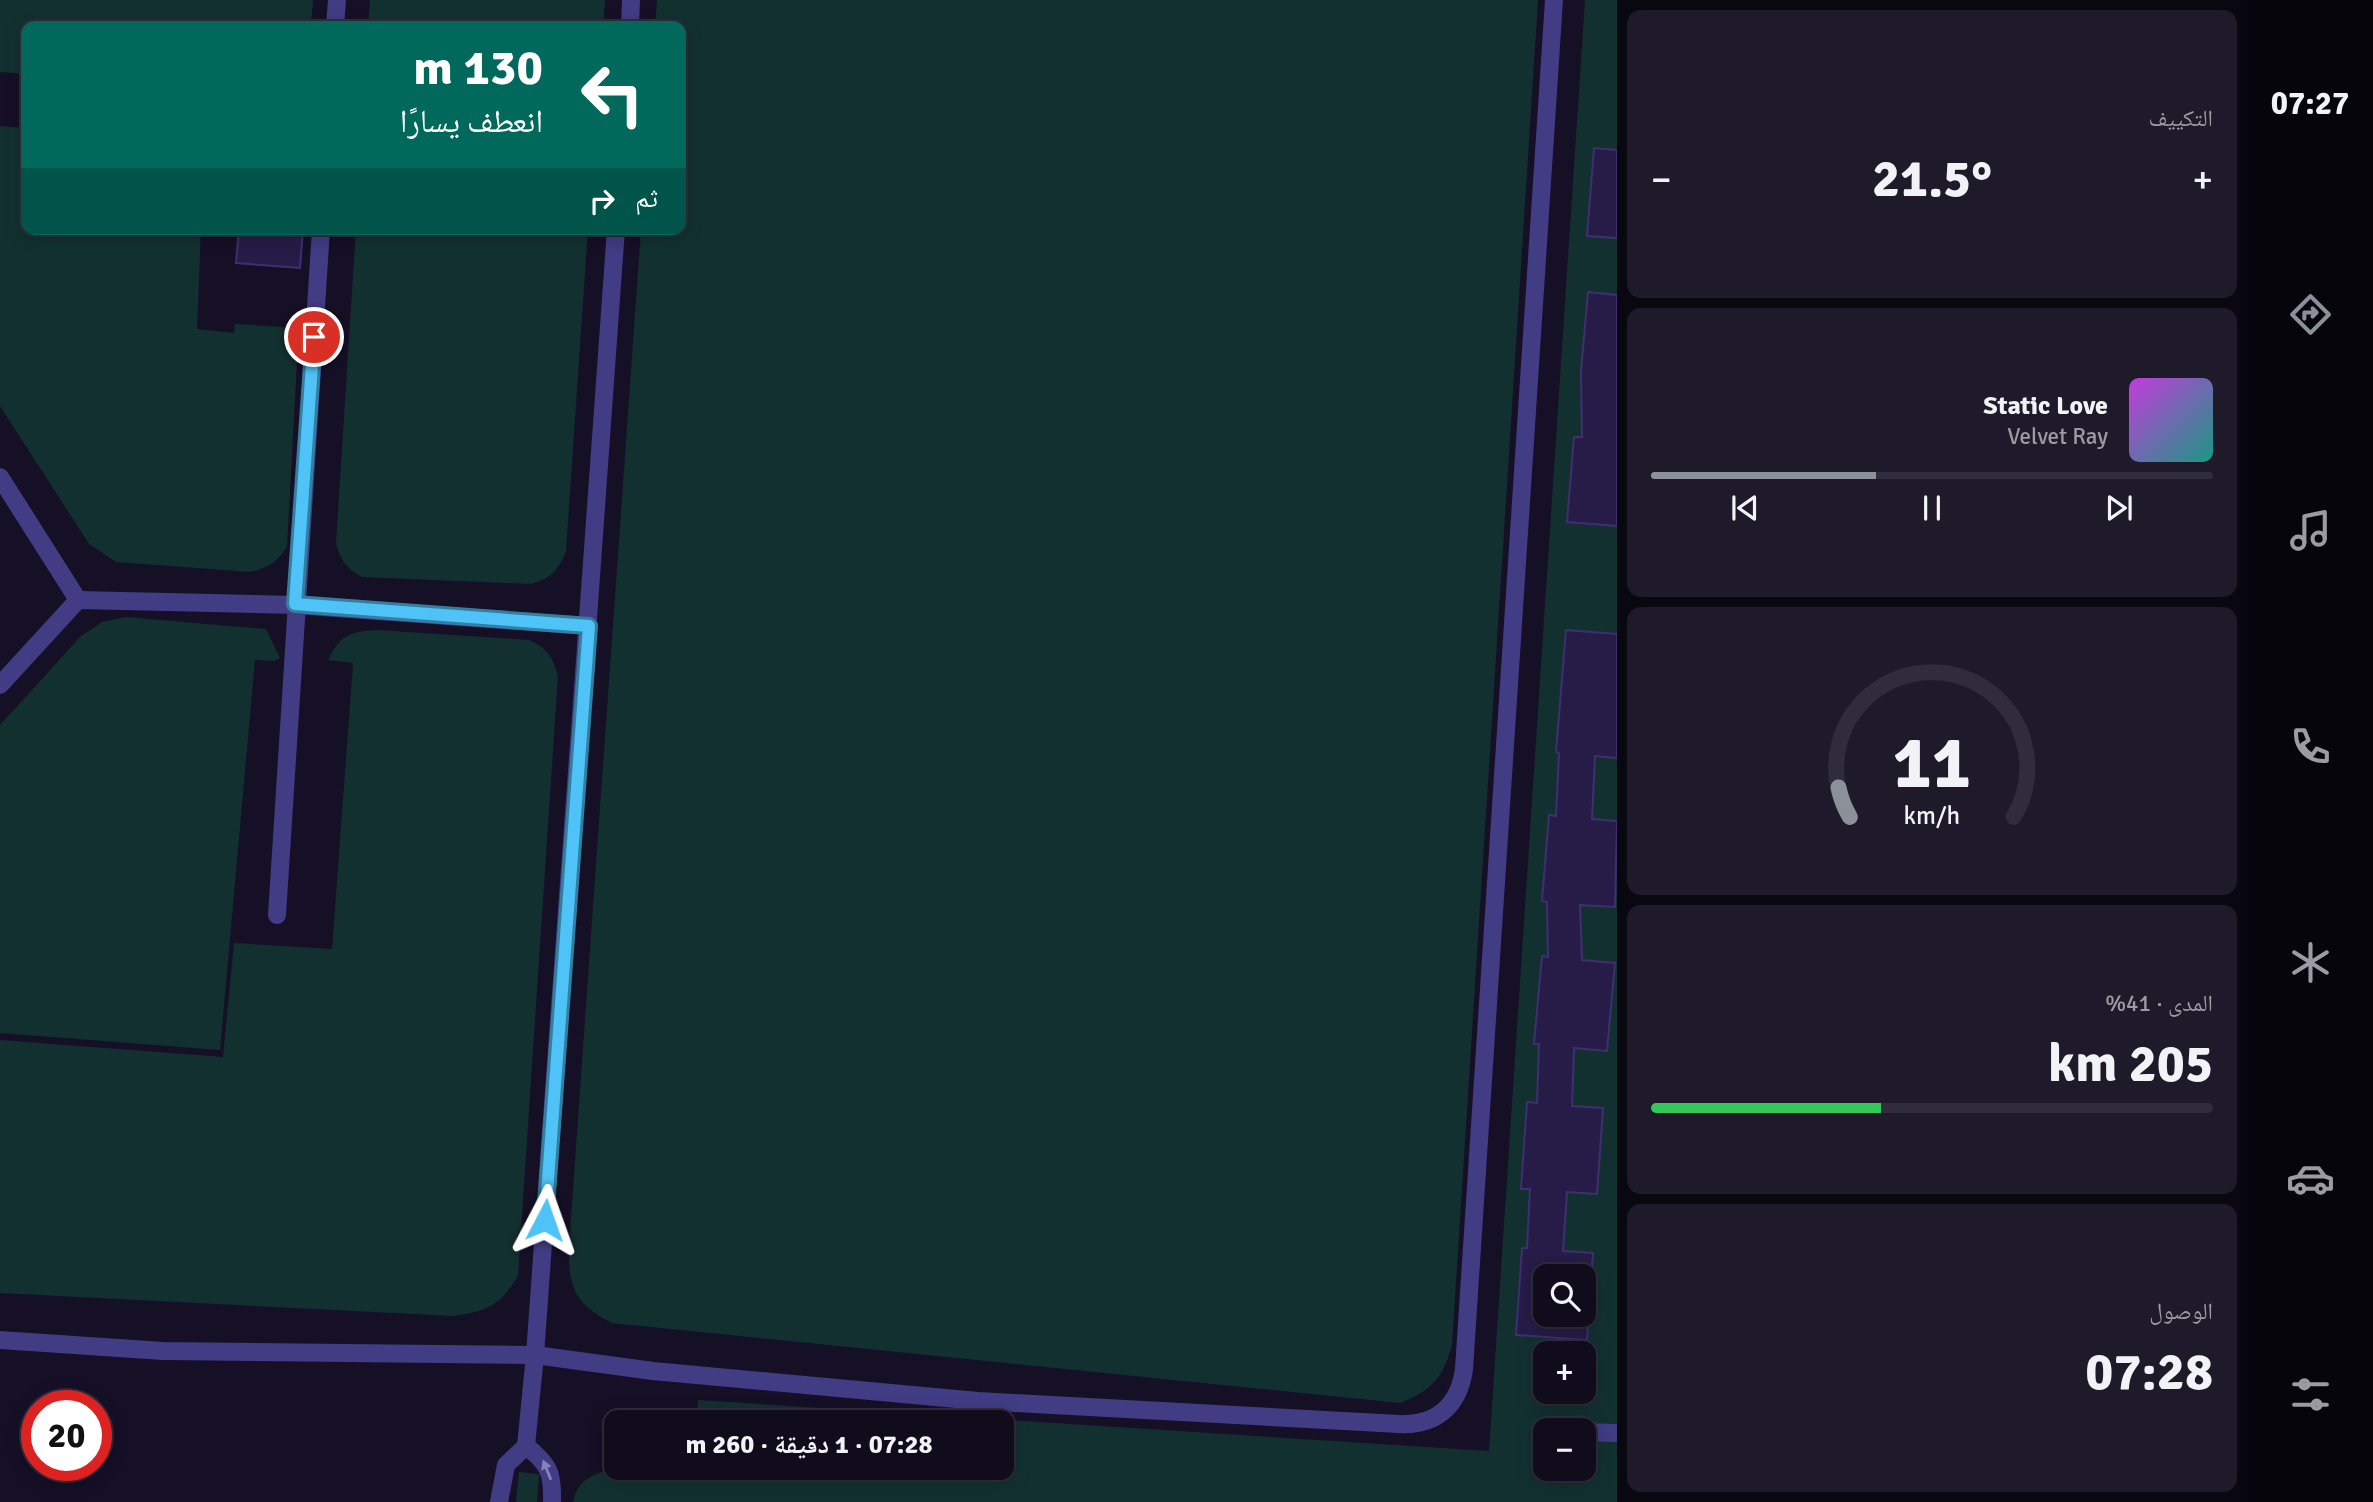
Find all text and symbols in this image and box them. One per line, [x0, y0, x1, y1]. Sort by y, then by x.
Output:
text: 130 m [413, 38, 543, 98]
icon: left [567, 49, 658, 140]
text: 07:27 [2271, 84, 2349, 123]
text: انعطف يسارًا [400, 102, 543, 141]
text: التكييف [2148, 104, 2213, 133]
text: 21.5° [1872, 147, 1992, 211]
text: − [1651, 156, 1672, 203]
text: + [2192, 156, 2213, 203]
icon: right [583, 182, 621, 220]
text: ثم [635, 183, 658, 215]
icon: directions [2286, 290, 2335, 339]
pin [284, 307, 344, 367]
icon: arrive [295, 318, 333, 356]
text: Static Love [1983, 390, 2108, 422]
text: Velvet Ray [2007, 422, 2108, 451]
icon: previous [1726, 489, 1764, 527]
icon: pause [1913, 489, 1951, 527]
icon: next [2100, 489, 2138, 527]
icon: music [2286, 506, 2335, 555]
text: 11 [1893, 719, 1971, 808]
icon: phone [2286, 722, 2335, 771]
text: km/h [1904, 800, 1960, 831]
icon: climate [2286, 938, 2335, 987]
text: المدى · 41% [2105, 989, 2213, 1018]
text: 205 km [2048, 1032, 2213, 1096]
icon: car [2286, 1154, 2335, 1203]
position arrow [508, 1183, 582, 1257]
map controls [1533, 1264, 1596, 1481]
button: search [1533, 1264, 1596, 1327]
text: الوصول [2149, 1297, 2213, 1326]
text: 07:28 [2085, 1340, 2213, 1404]
button: + [1533, 1341, 1596, 1404]
icon: filters [2286, 1370, 2335, 1419]
speed limit sign: 20 [21, 1390, 112, 1481]
button: − [1533, 1418, 1596, 1481]
text: 07:28 · 1 دقيقة · 260 m [685, 1429, 933, 1461]
one-way arrow [541, 1459, 552, 1480]

